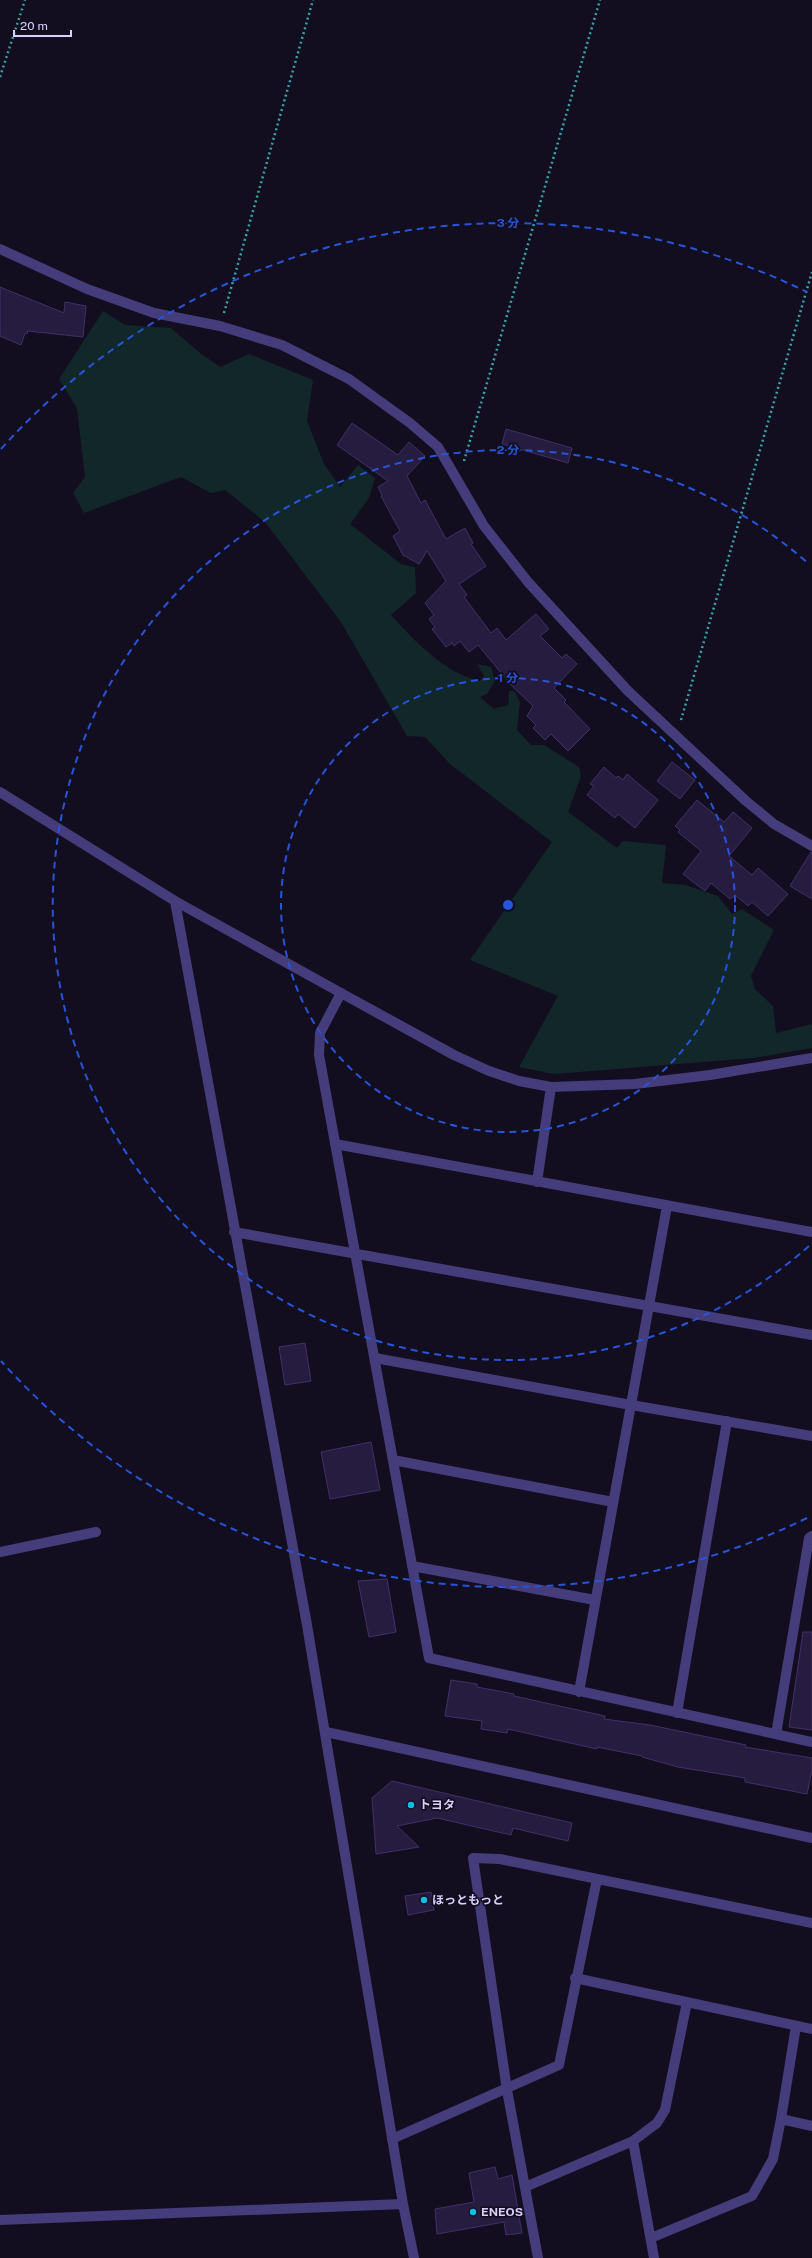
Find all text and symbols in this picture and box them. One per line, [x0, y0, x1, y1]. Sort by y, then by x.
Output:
scale bar [14, 12, 71, 38]
text: 20 m [20, 19, 48, 33]
text: 3 分 [497, 216, 519, 230]
text: 2 分 [497, 443, 519, 457]
text: 1 分 [498, 671, 518, 685]
centre of rings [501, 898, 515, 912]
place label: トヨタ [419, 1798, 455, 1812]
marker: トヨタ [406, 1800, 416, 1810]
place label: ほっともっと [432, 1893, 504, 1907]
marker: ほっともっと [419, 1895, 429, 1905]
place label: ENEOS [481, 2205, 523, 2219]
marker: ENEOS [468, 2207, 478, 2217]

